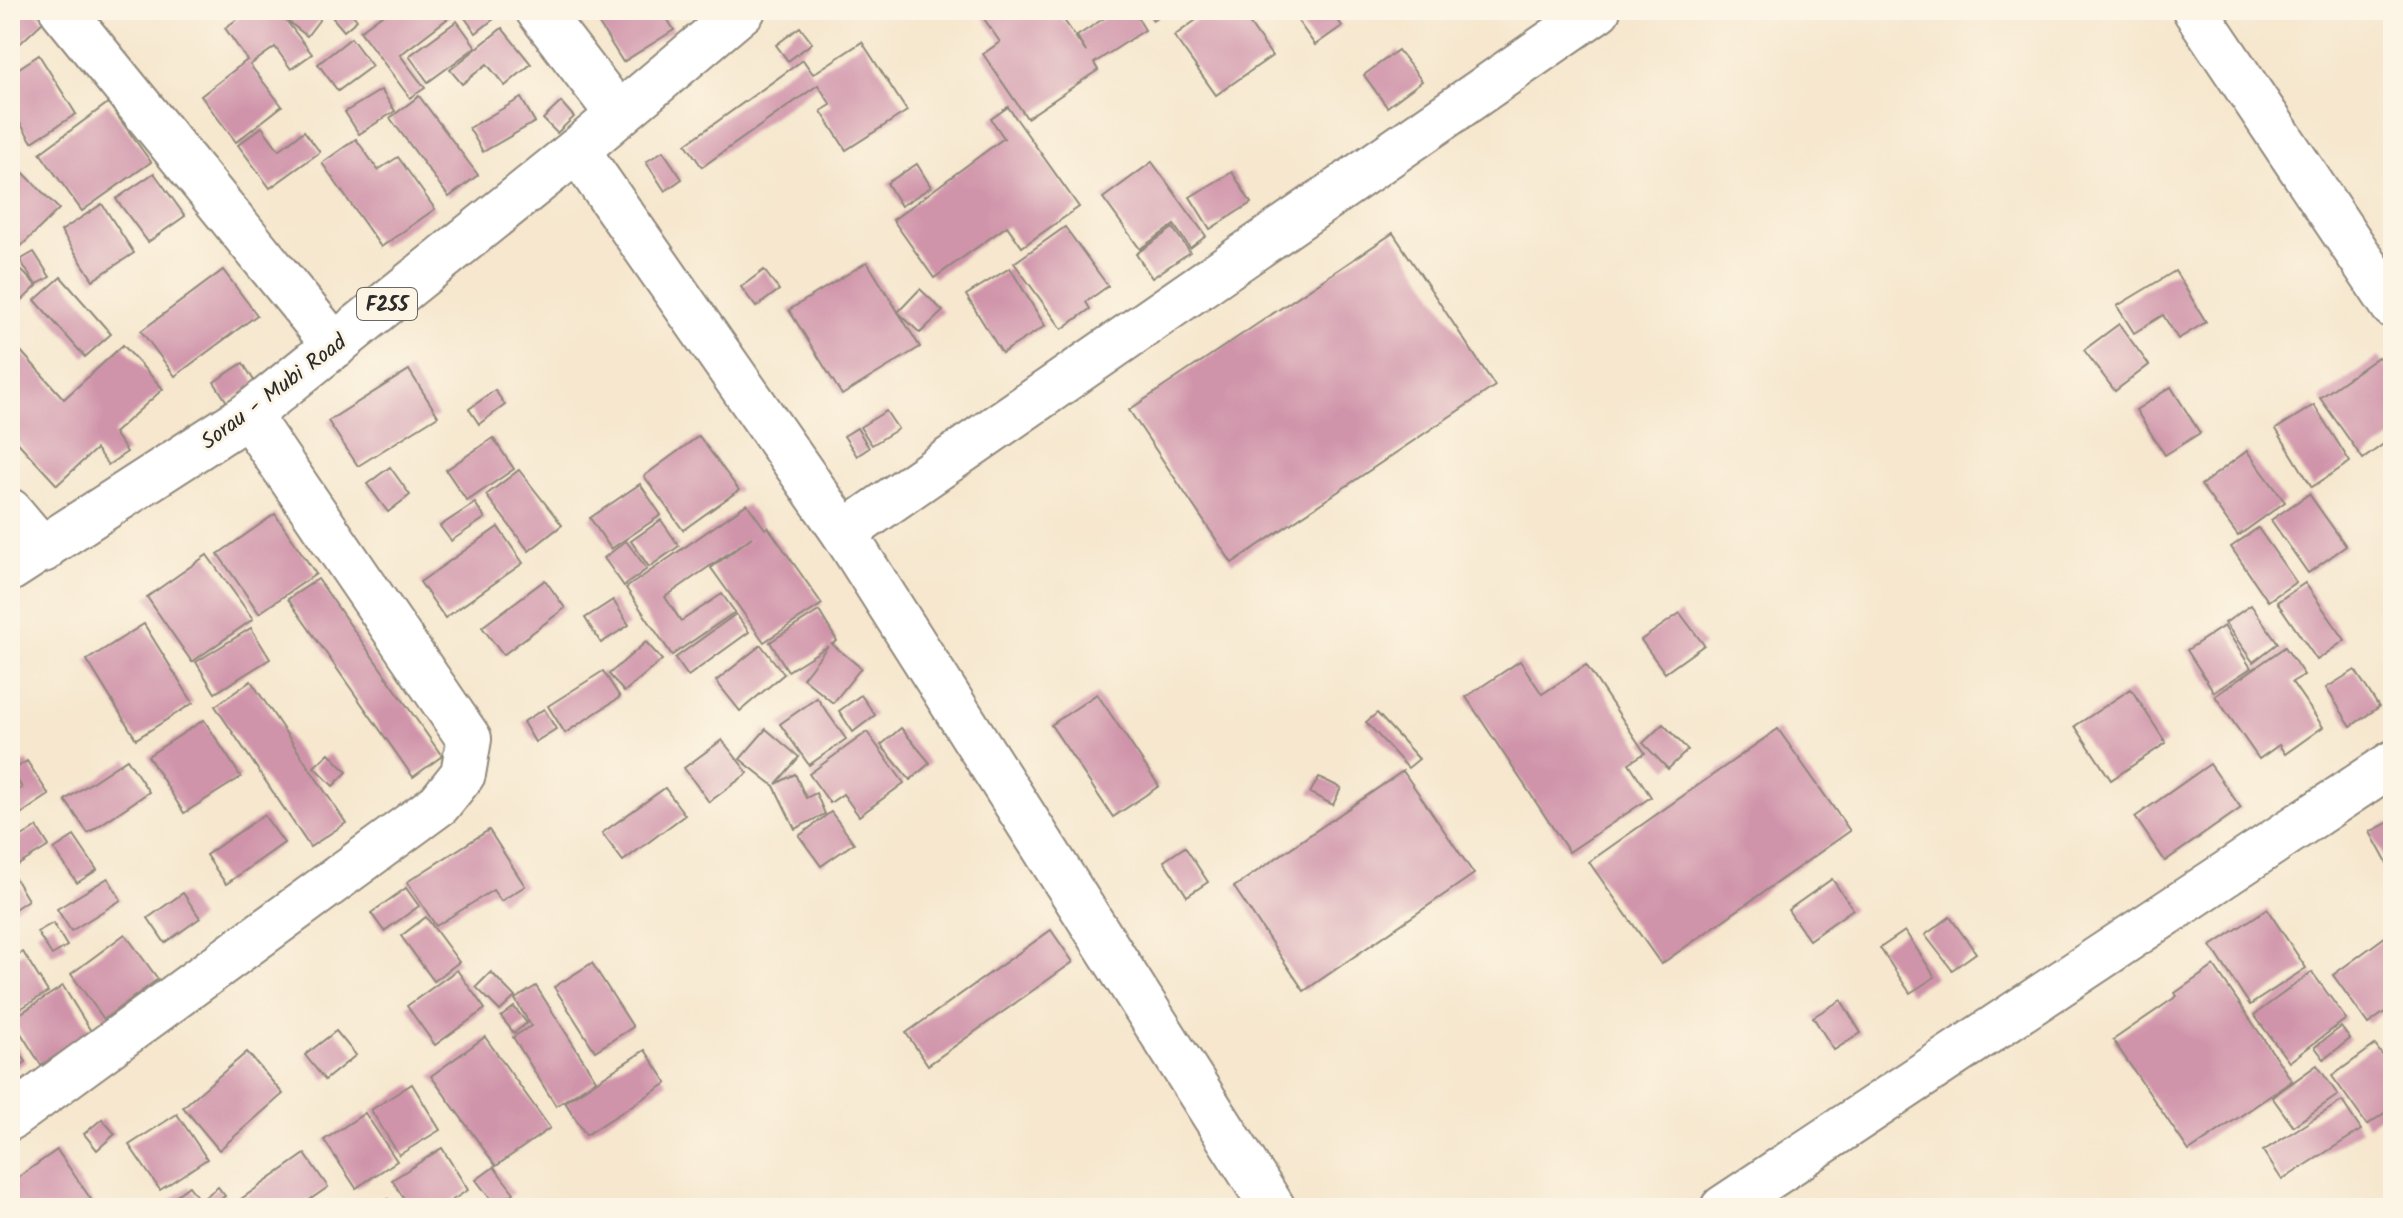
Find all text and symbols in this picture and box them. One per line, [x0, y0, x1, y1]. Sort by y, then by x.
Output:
road number: F255 [357, 288, 417, 320]
street label: Sorau - Mubi Road [194, 326, 356, 460]

